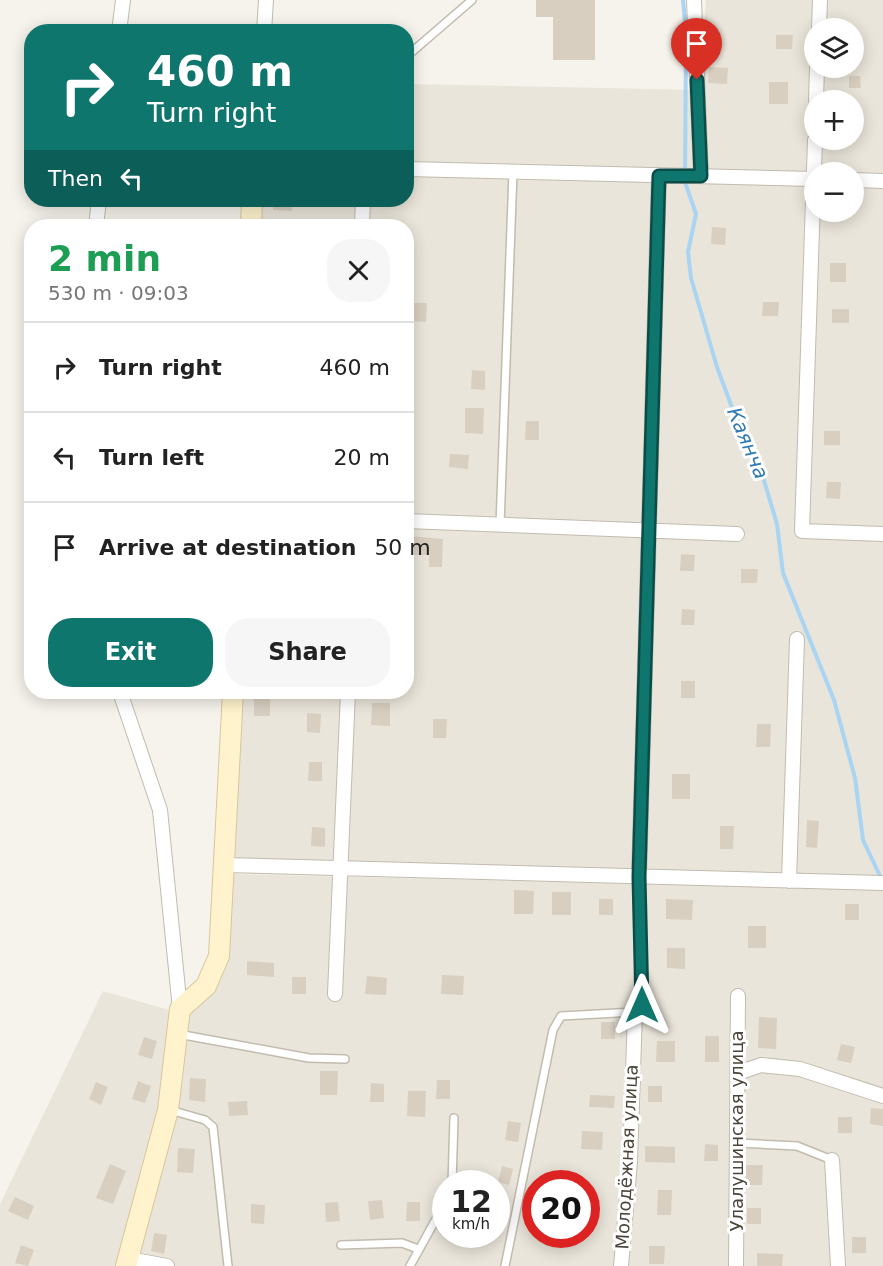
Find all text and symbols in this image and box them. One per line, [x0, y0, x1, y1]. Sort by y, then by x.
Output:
pin [671, 18, 722, 80]
map controls [804, 18, 864, 222]
button: layers [804, 18, 864, 78]
icon: arrive [680, 27, 713, 60]
text: 460 m [147, 47, 293, 96]
icon: right [48, 48, 126, 126]
button: + [804, 90, 864, 150]
text: Turn right [147, 97, 276, 128]
icon: left [115, 162, 148, 195]
button: − [804, 162, 864, 222]
text: Then [48, 166, 103, 191]
text: 2 min [48, 238, 161, 279]
button: close [327, 239, 390, 302]
text: 530 m · 09:03 [48, 281, 189, 305]
icon: right [48, 351, 81, 384]
text: Turn right [99, 355, 222, 380]
text: 460 m [320, 355, 390, 380]
water label: Каянча [722, 403, 774, 483]
icon: left [48, 441, 81, 474]
text: Turn left [99, 445, 204, 470]
text: 20 m [334, 445, 390, 470]
icon: arrive [48, 531, 81, 564]
text: Arrive at destination [99, 535, 356, 560]
text: 50 m [374, 535, 431, 560]
button: Exit [48, 618, 213, 687]
button: Share [225, 618, 390, 687]
position arrow [610, 973, 674, 1037]
street label: Улалушинская улица [726, 1030, 747, 1232]
street label: Молодёжная улица [611, 1064, 642, 1250]
speed limit sign: 20 [522, 1170, 600, 1248]
text: 12 [450, 1184, 492, 1219]
text: km/h [452, 1215, 490, 1233]

